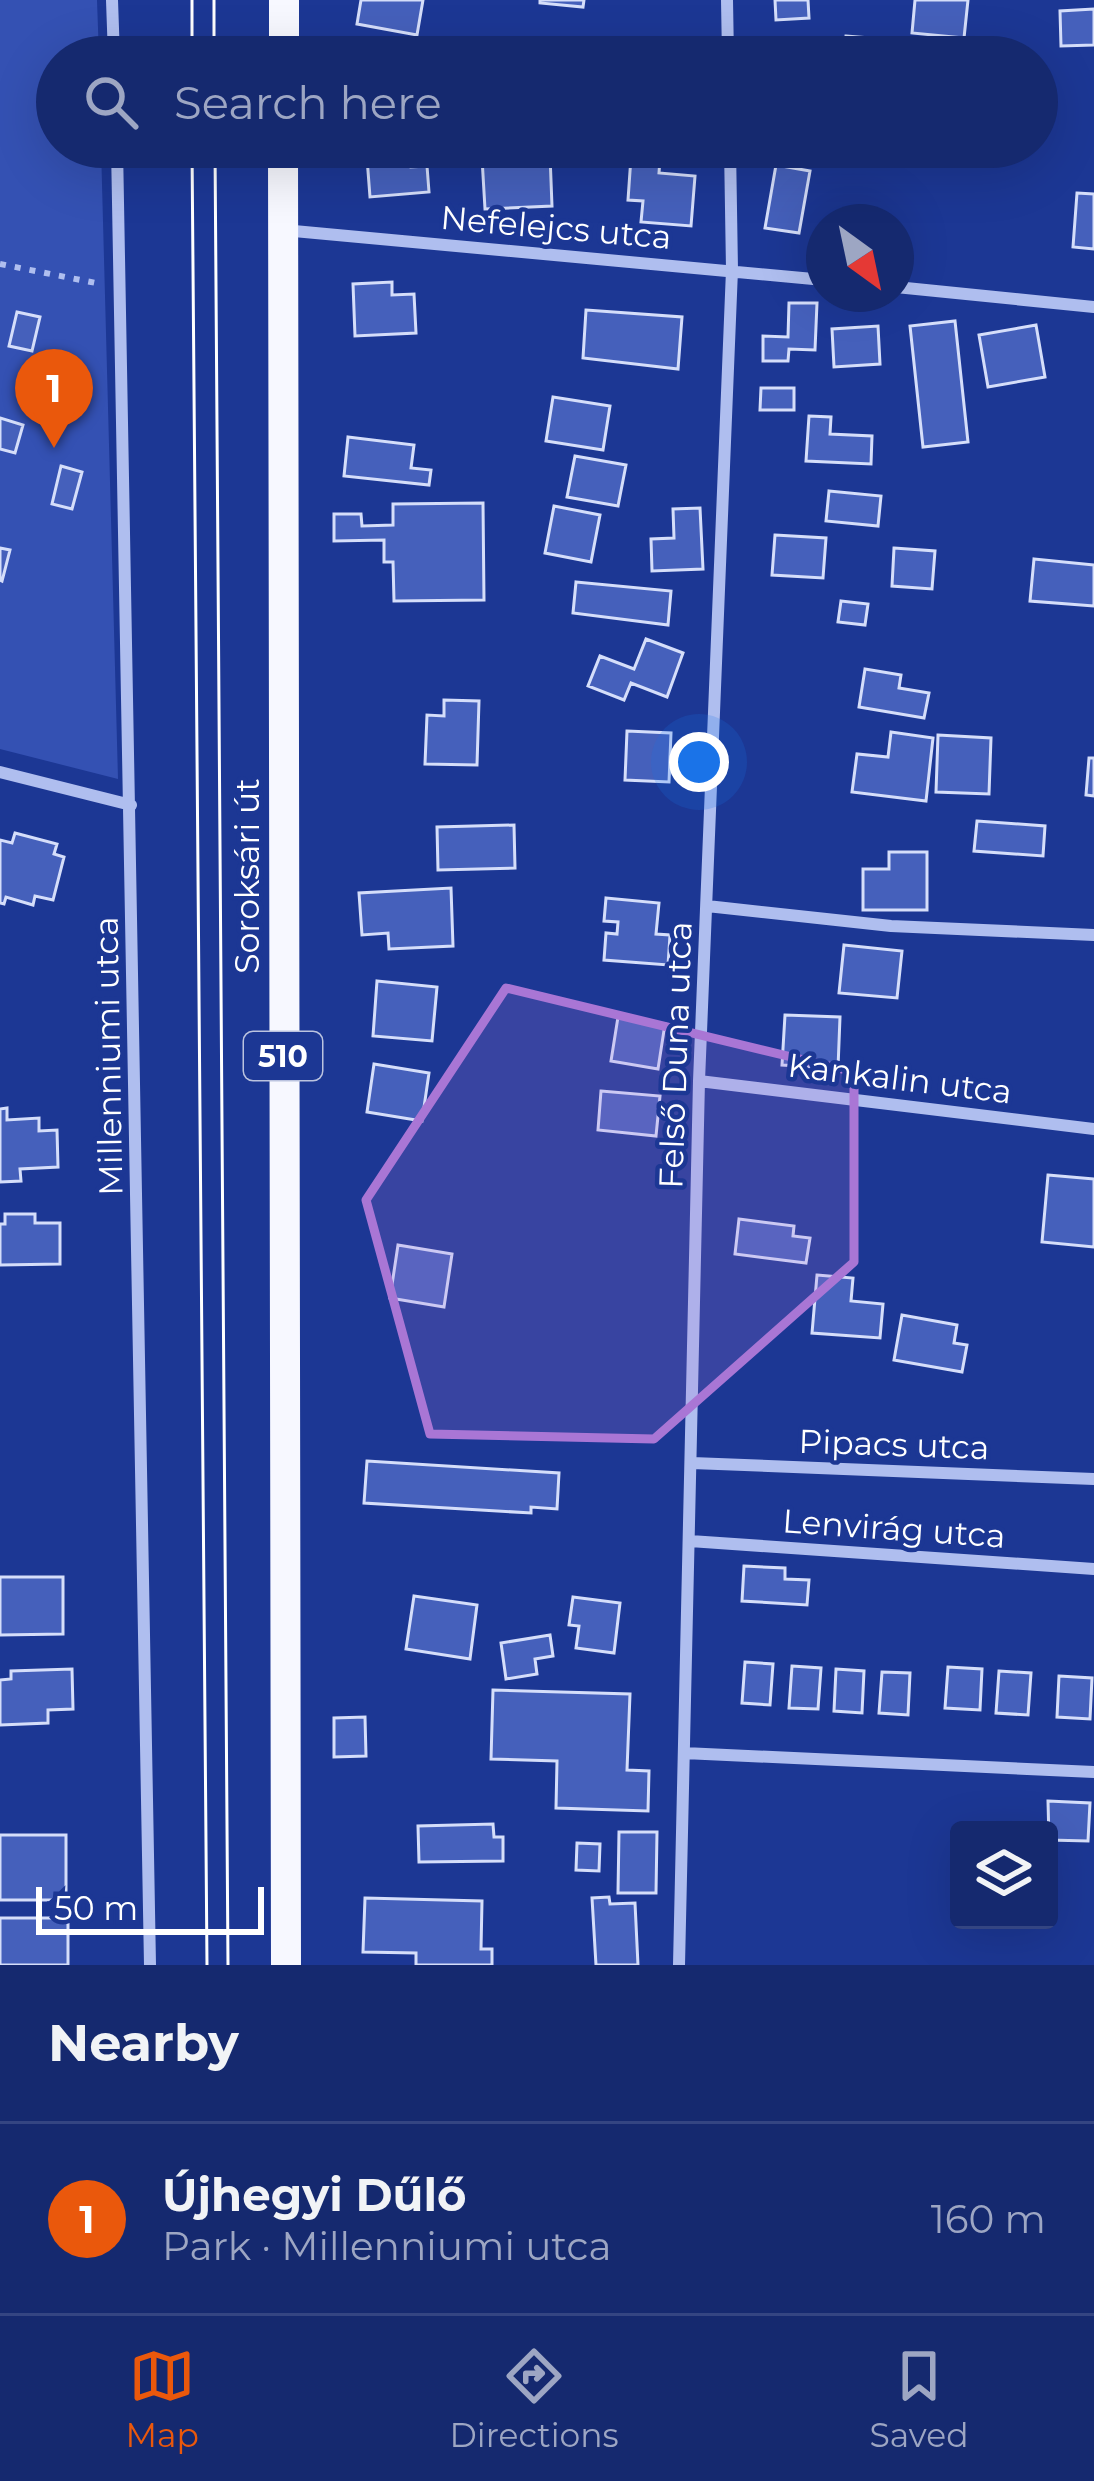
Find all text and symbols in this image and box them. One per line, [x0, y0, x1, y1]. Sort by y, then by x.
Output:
search box [36, 36, 1058, 168]
icon: search [78, 69, 144, 135]
text: Search here [174, 75, 442, 130]
street label: Nefelejcs utca [439, 197, 673, 257]
north arrow [806, 204, 914, 312]
pin: 1 [15, 349, 93, 448]
your location [669, 732, 729, 792]
street label: Soroksári út [227, 778, 267, 974]
street label: Millenniumi utca [86, 916, 130, 1196]
street label: Felső Duna utca [650, 921, 700, 1189]
road number: 510 [244, 1032, 322, 1080]
street label: Kankalin utca [786, 1044, 1014, 1112]
street label: Pipacs utca [798, 1421, 990, 1467]
street label: Lenvirág utca [781, 1500, 1007, 1556]
map controls [950, 1821, 1058, 1929]
button: layers [950, 1821, 1058, 1929]
scale bar [36, 1881, 264, 1934]
text: 50 m [54, 1888, 138, 1928]
text: Nearby [48, 2012, 239, 2074]
text: Újhegyi Dűlő [162, 2167, 467, 2222]
text: 1 [79, 2195, 95, 2243]
text: 160 m [931, 2195, 1046, 2243]
text: Park · Millenniumi utca [162, 2222, 611, 2270]
tab: Map [125, 2343, 199, 2455]
tab: Directions [450, 2343, 619, 2455]
tab: Saved [869, 2343, 969, 2455]

